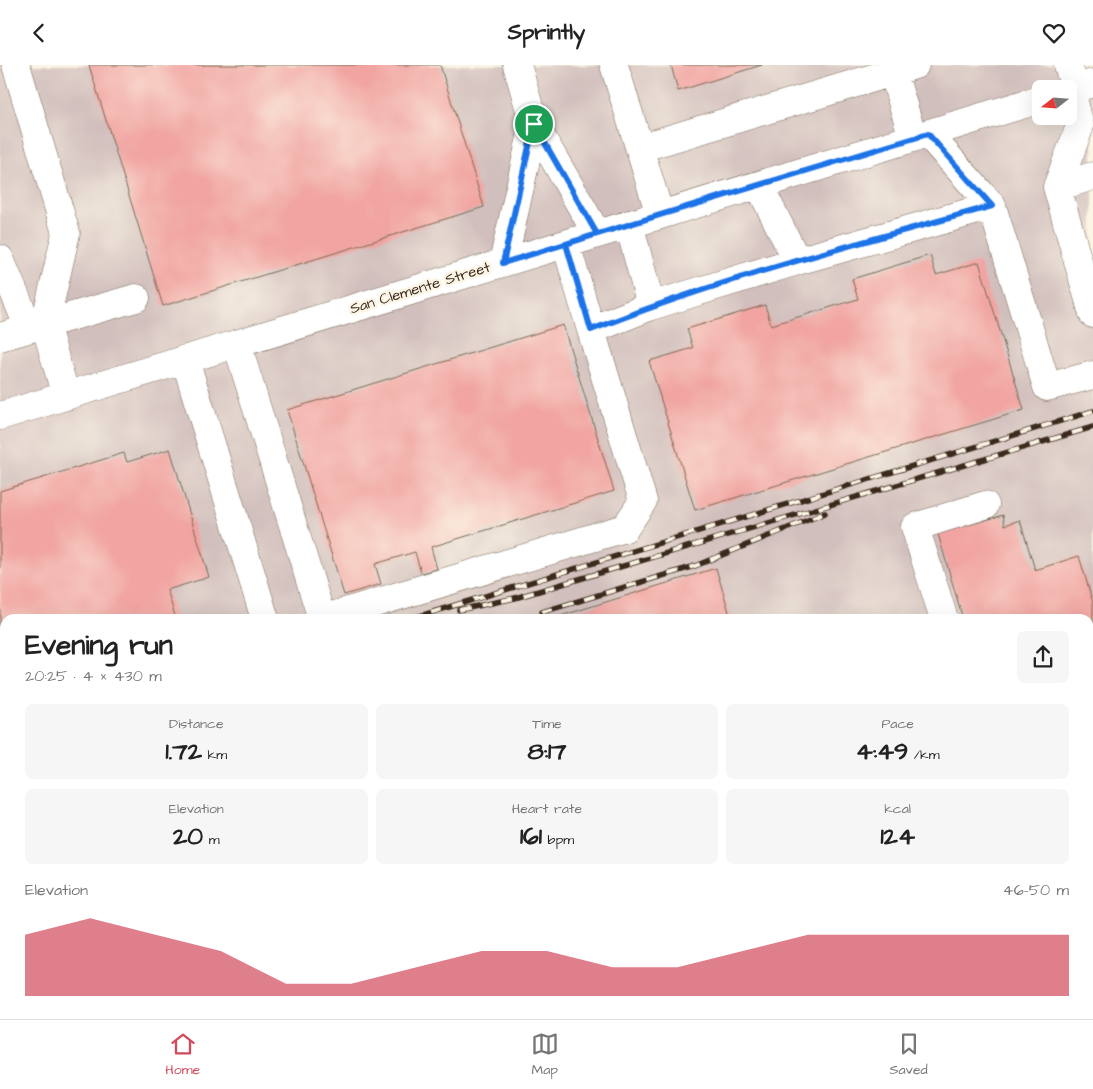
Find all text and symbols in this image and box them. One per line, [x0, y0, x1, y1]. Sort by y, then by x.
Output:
text: Sprintly [508, 17, 585, 48]
icon: back [25, 19, 53, 47]
icon: heart [1040, 19, 1068, 47]
north arrow [1032, 80, 1078, 125]
map controls [1032, 80, 1077, 125]
pin [513, 103, 555, 145]
icon: arrive [520, 110, 548, 138]
street label: San Clemente Street [347, 257, 493, 319]
text: Evening run [25, 626, 173, 665]
button: share [1017, 631, 1069, 683]
text: 20:25 · 4 × 430 m [25, 665, 162, 687]
text: Distance [169, 714, 224, 734]
text: Time [532, 714, 562, 734]
text: Pace [881, 714, 914, 734]
text: 1.72 [166, 734, 202, 769]
text: 8:17 [528, 734, 566, 769]
text: 4:49 [856, 734, 908, 769]
text: km [202, 745, 227, 765]
text: /km [908, 745, 940, 765]
text: Elevation [169, 799, 224, 819]
text: Heart rate [512, 799, 582, 819]
text: kcal [884, 799, 911, 819]
text: 20 [173, 819, 203, 854]
text: 161 [520, 819, 542, 854]
text: 124 [880, 819, 915, 854]
text: m [203, 830, 220, 850]
text: bpm [542, 830, 574, 850]
text: Elevation [25, 879, 88, 901]
text: 46–50 m [1003, 879, 1069, 901]
tab: Home [165, 1030, 200, 1080]
tab: Map [531, 1030, 559, 1080]
tab: Saved [890, 1030, 928, 1080]

